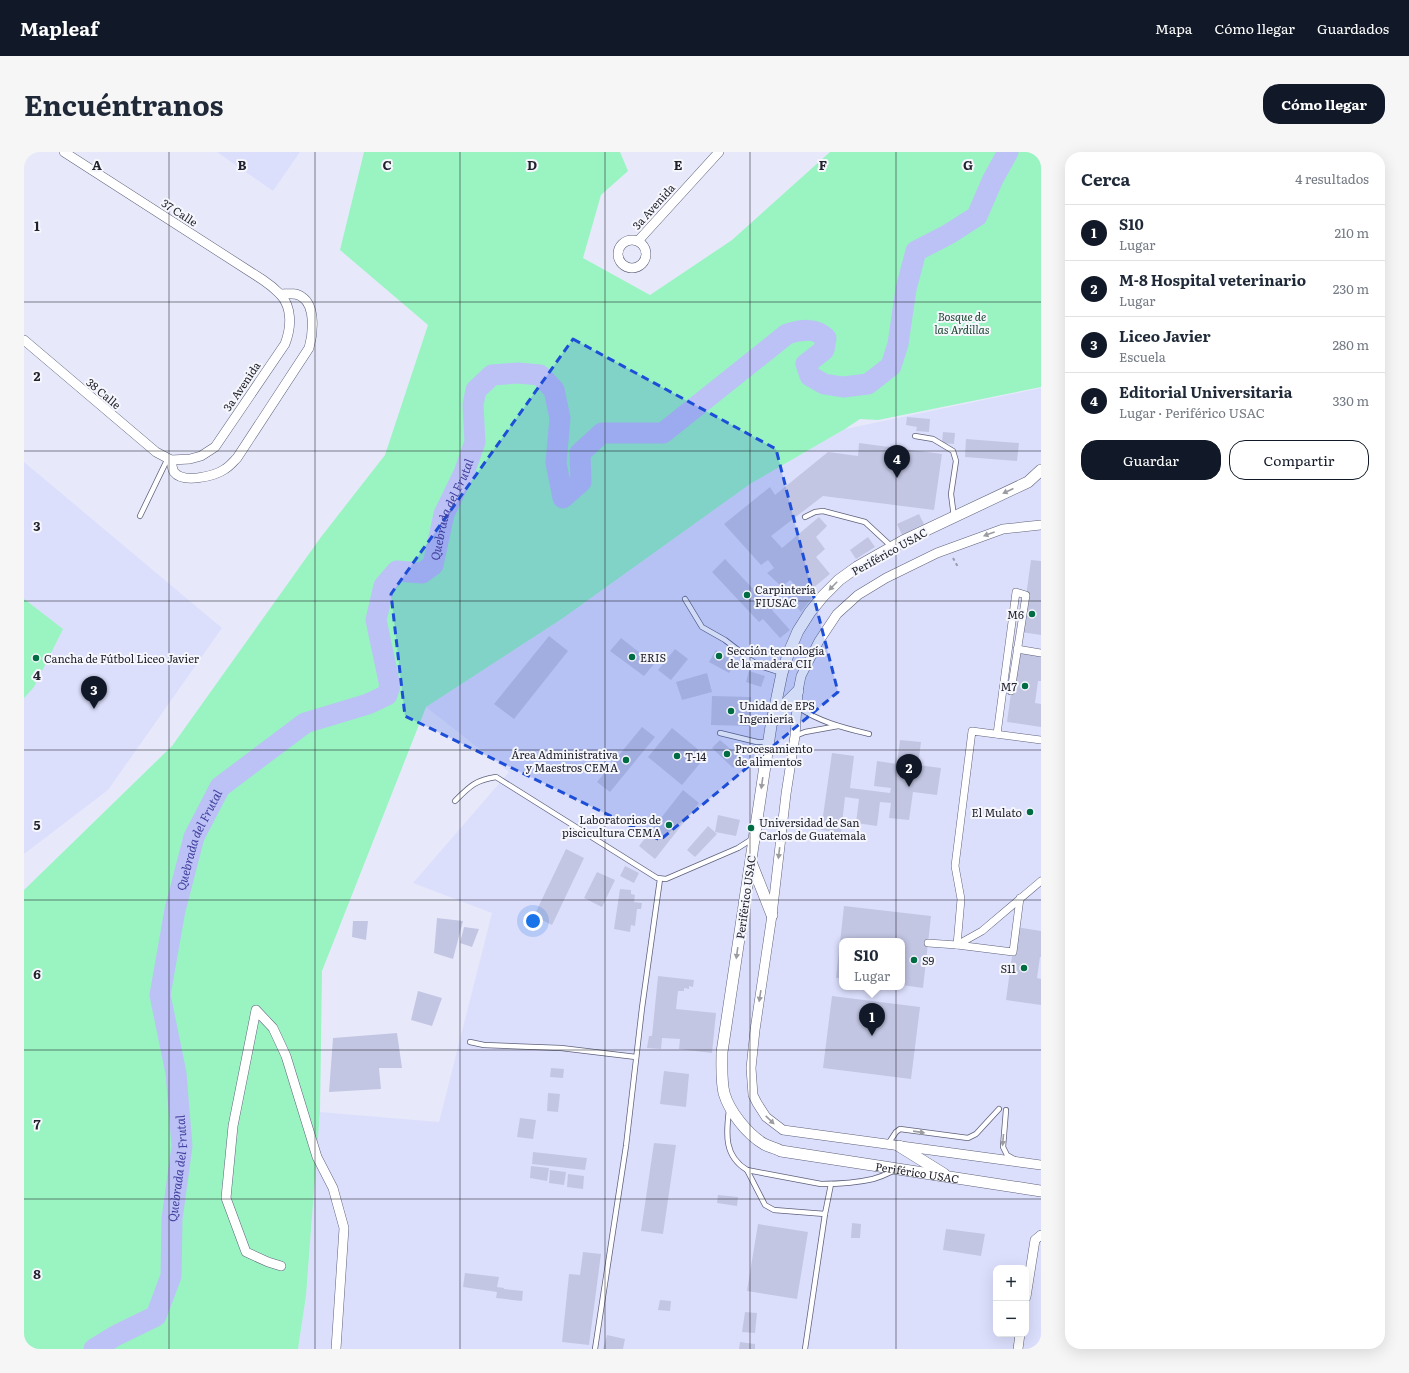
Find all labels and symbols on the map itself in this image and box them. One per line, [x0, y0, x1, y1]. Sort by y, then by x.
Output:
text: A [92, 155, 102, 174]
text: B [238, 155, 247, 174]
text: C [382, 155, 392, 174]
text: D [527, 155, 537, 174]
text: E [674, 155, 683, 174]
text: F [819, 155, 827, 174]
text: G [963, 155, 973, 174]
street label: 3a Avenida [628, 180, 678, 232]
street label: 37 Calle [159, 194, 201, 230]
text: 1 [34, 216, 40, 235]
park label: Bosque de las Ardillas [934, 308, 990, 337]
street label: 3a Avenida [219, 358, 264, 414]
text: 2 [34, 366, 41, 385]
street label: 38 Calle [83, 374, 125, 412]
pin: 4 [884, 445, 910, 478]
water label: Quebrada del Frutal [425, 456, 478, 562]
one-way arrow [1003, 488, 1014, 494]
text: 3 [33, 516, 41, 535]
street label: Periférico USAC [848, 523, 930, 578]
one-way arrow [983, 531, 995, 537]
place label: Carpintería FIUSAC [755, 581, 816, 610]
one-way arrow [828, 581, 838, 591]
marker: Carpintería FIUSAC [742, 590, 752, 600]
place label: M6 [1007, 606, 1024, 622]
marker: M6 [1027, 609, 1037, 619]
place label: Sección tecnología de la madera CII [727, 642, 825, 671]
place label: ERIS [640, 649, 666, 665]
place label: Cancha de Fútbol Liceo Javier [44, 650, 200, 666]
marker: Sección tecnología de la madera CII [714, 651, 724, 661]
marker: ERIS [627, 652, 637, 662]
marker: Cancha de Fútbol Liceo Javier [31, 653, 41, 663]
text: 4 [33, 665, 41, 684]
pin: 3 [81, 676, 107, 709]
place label: M7 [1000, 678, 1017, 694]
marker: M7 [1020, 681, 1030, 691]
place label: Unidad de EPS Ingeniería [739, 697, 815, 726]
marker: Unidad de EPS Ingeniería [726, 706, 736, 716]
place label: Procesamiento de alimentos [735, 740, 813, 769]
place label: Área Administrativa y Maestros CEMA [511, 746, 618, 775]
place label: T-14 [685, 748, 706, 764]
marker: Procesamiento de alimentos [722, 749, 732, 759]
marker: T-14 [672, 751, 682, 761]
pin: 2 [896, 754, 922, 787]
marker: Área Administrativa y Maestros CEMA [621, 755, 631, 765]
one-way arrow [759, 777, 765, 789]
water label: Quebrada del Frutal [171, 786, 226, 893]
place label: El Mulato [972, 804, 1022, 820]
marker: El Mulato [1025, 807, 1035, 817]
place label: Laboratorios de piscicultura CEMA [562, 811, 661, 840]
place label: Universidad de San Carlos de Guatemala [759, 814, 866, 843]
text: 5 [33, 815, 41, 834]
marker: Laboratorios de piscicultura CEMA [664, 820, 674, 830]
marker: Universidad de San Carlos de Guatemala [746, 823, 756, 833]
one-way arrow [776, 847, 782, 859]
street label: Periférico USAC [731, 854, 759, 940]
your location [523, 911, 543, 931]
one-way arrow [734, 947, 740, 959]
place label: S9 [922, 952, 935, 968]
marker: S9 [909, 955, 919, 965]
place label: S11 [1000, 960, 1017, 976]
marker: S11 [1019, 963, 1029, 973]
text: 6 [33, 964, 41, 983]
one-way arrow [757, 990, 763, 1002]
pin: 1 [859, 1003, 885, 1036]
text: 7 [33, 1114, 41, 1133]
water label: Quebrada del Frutal [163, 1114, 191, 1223]
one-way arrow [765, 1115, 775, 1125]
one-way arrow [913, 1129, 925, 1135]
one-way arrow [1000, 1134, 1007, 1146]
street label: Periférico USAC [874, 1158, 961, 1186]
text: 8 [33, 1264, 41, 1283]

